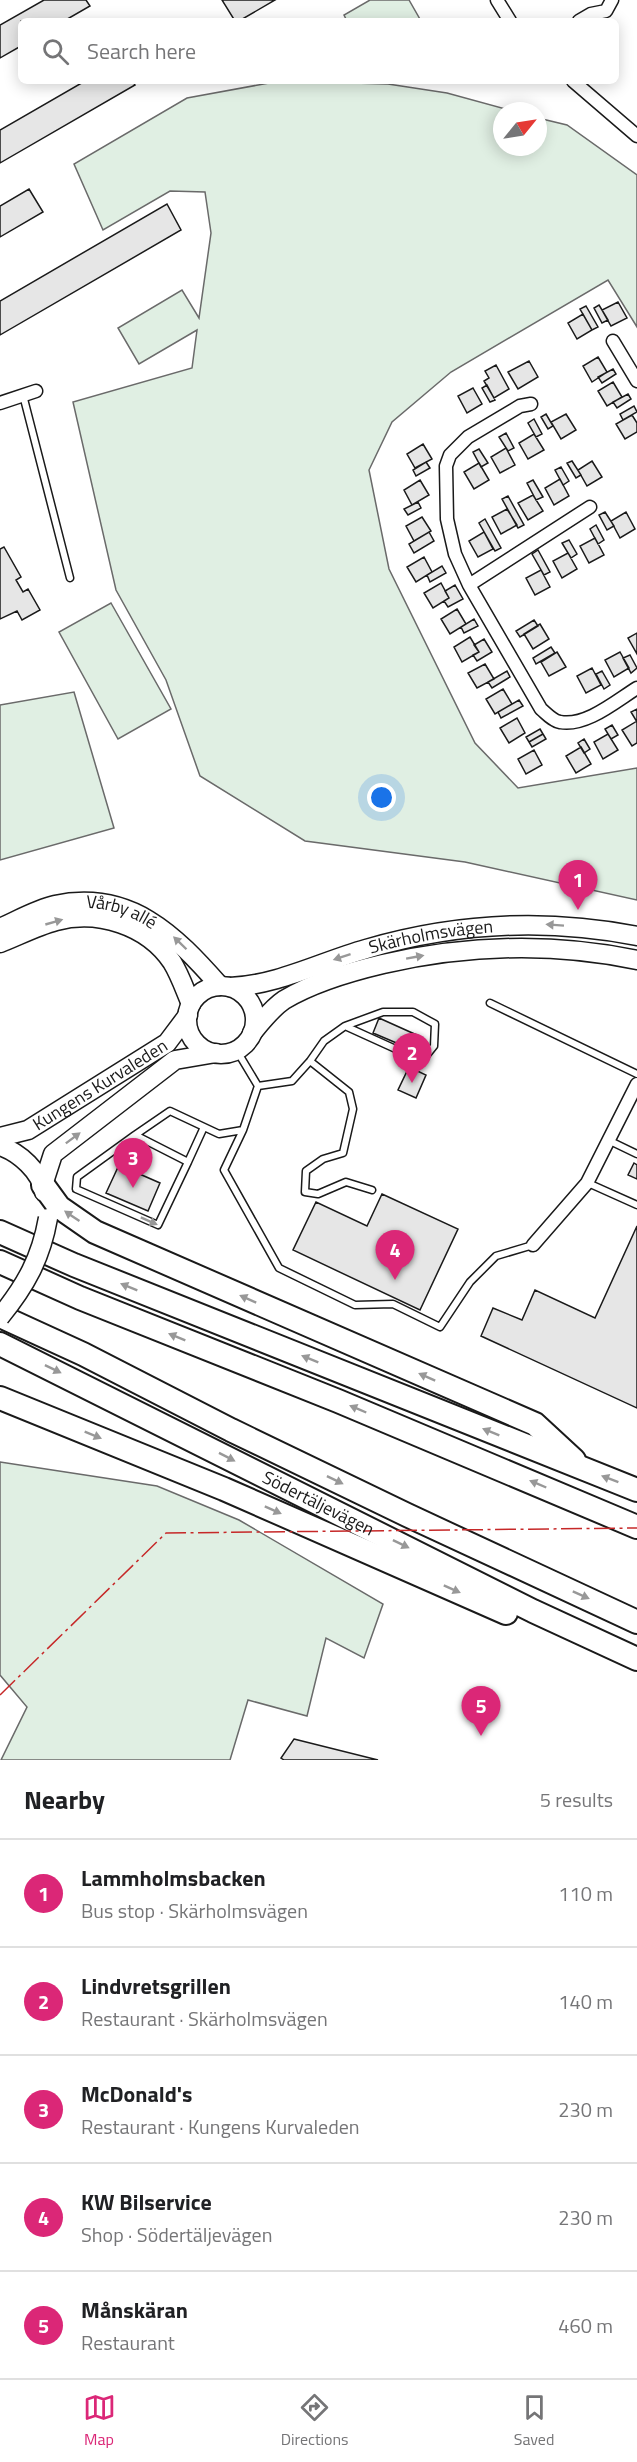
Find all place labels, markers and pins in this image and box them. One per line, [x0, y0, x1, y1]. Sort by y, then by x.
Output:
pin: 1 [558, 860, 598, 910]
pin: 2 [392, 1034, 432, 1083]
pin: 3 [114, 1138, 152, 1188]
pin: 4 [376, 1230, 414, 1280]
pin: 5 [462, 1686, 500, 1736]

